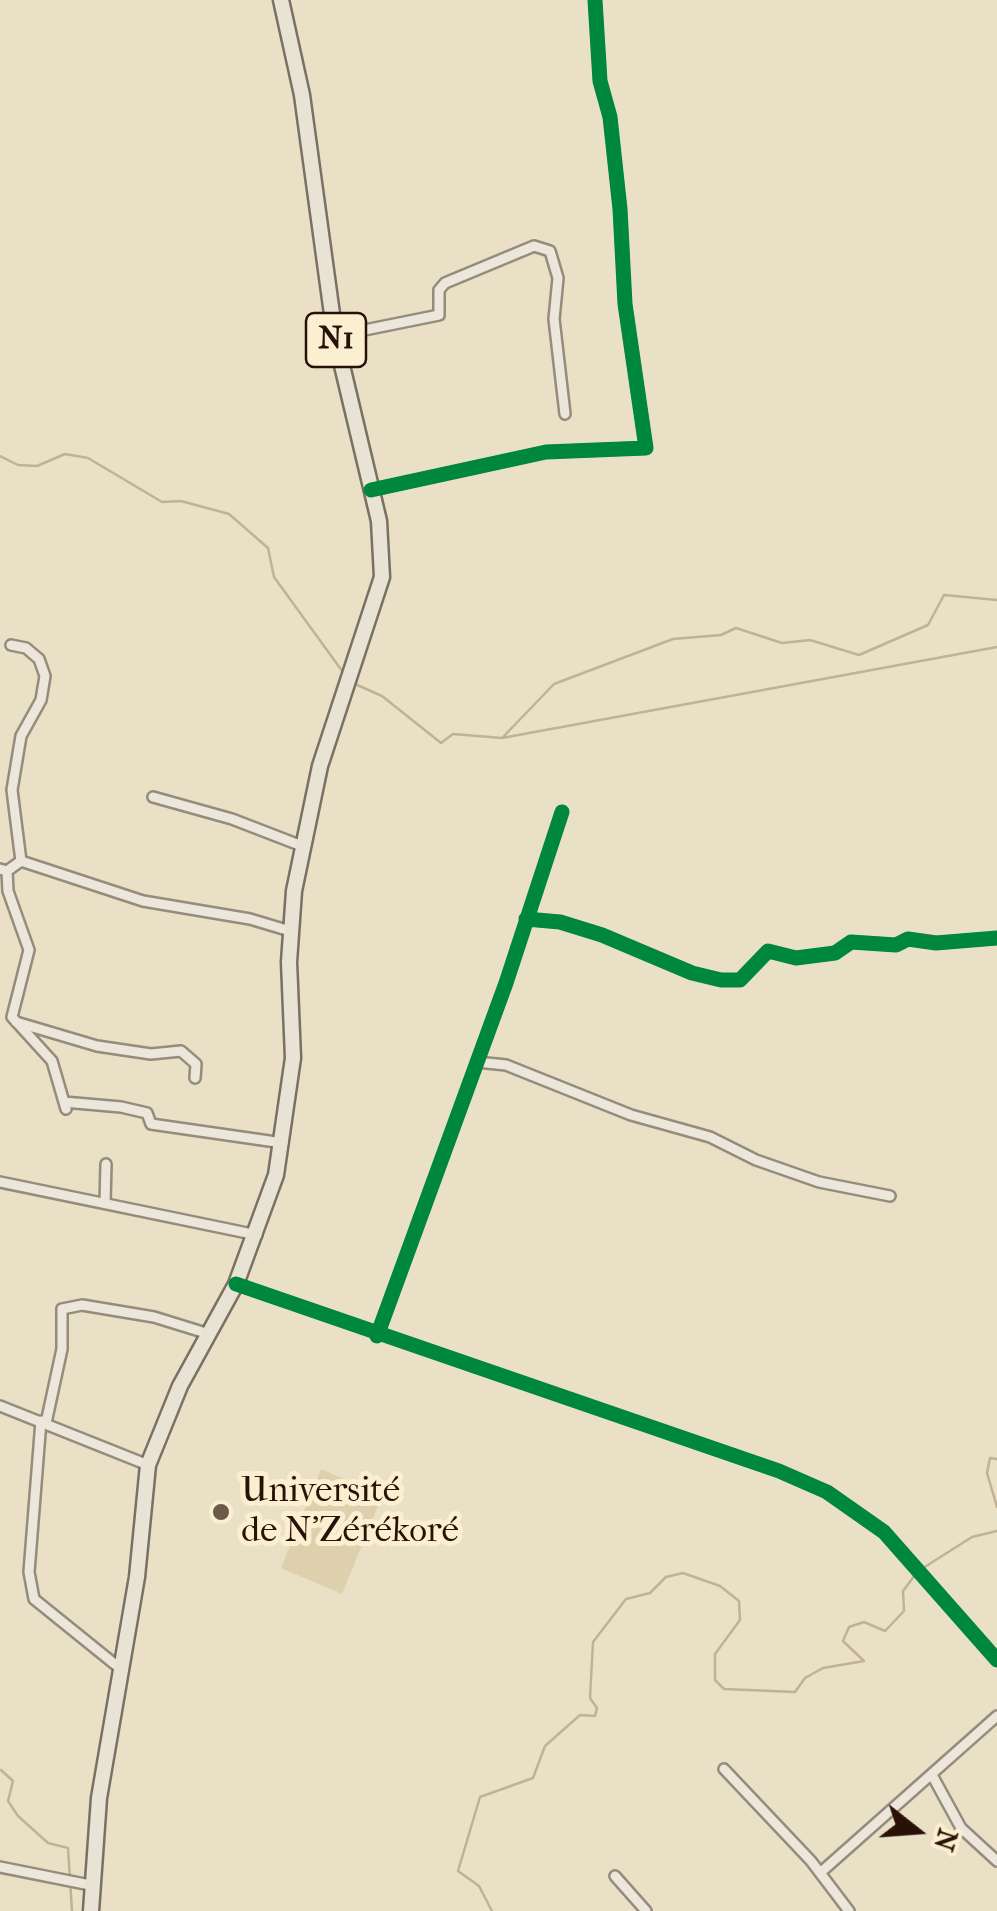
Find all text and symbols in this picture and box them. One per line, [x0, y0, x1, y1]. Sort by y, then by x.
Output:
road number: N1 [306, 313, 366, 367]
place label: Université de N'Zérékoré [241, 1471, 459, 1553]
marker: Université de N'Zérékoré [210, 1501, 232, 1523]
north arrow [867, 1781, 967, 1881]
text: N [927, 1825, 965, 1855]

